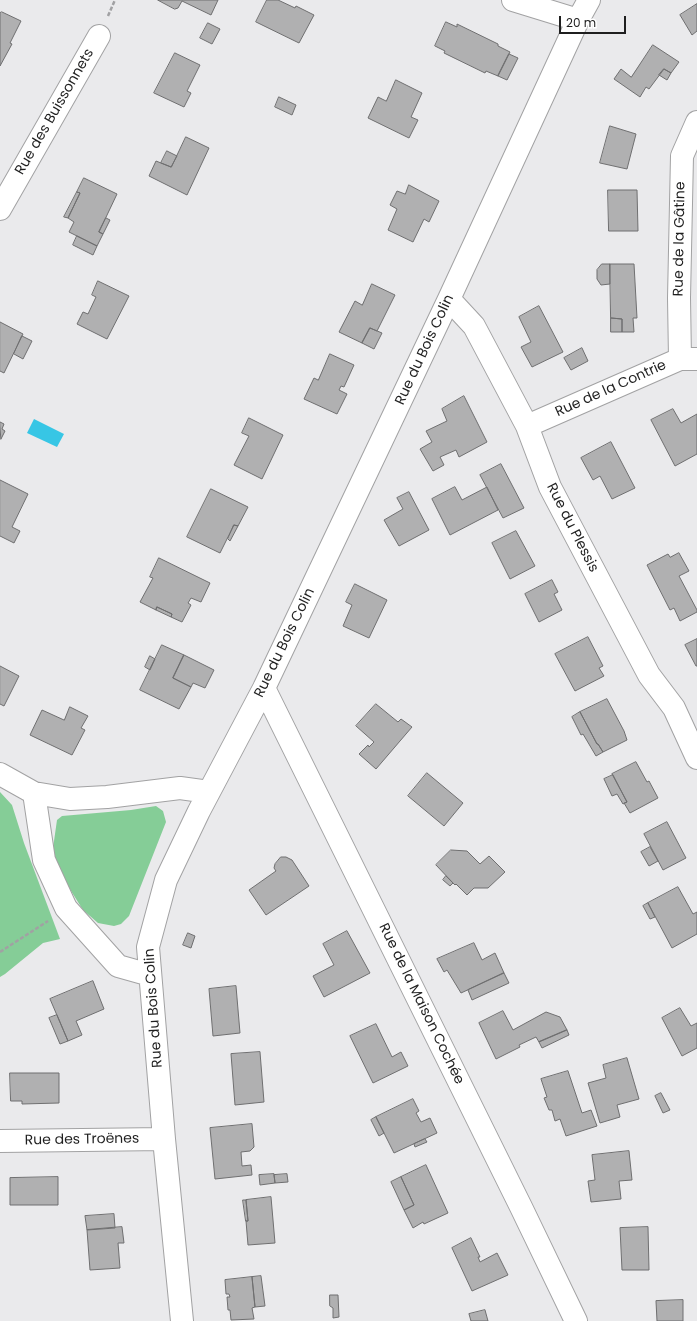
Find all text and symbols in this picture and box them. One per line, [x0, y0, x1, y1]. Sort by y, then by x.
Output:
scale bar [561, 8, 628, 34]
text: 20 m [566, 14, 596, 31]
street label: Rue des Buissonnets [12, 46, 98, 178]
street label: Rue de la Gâtine [671, 181, 689, 297]
street label: Rue du Bois Colin [392, 292, 458, 408]
street label: Rue de la Contrie [553, 357, 669, 421]
street label: Rue du Plessis [542, 481, 602, 575]
street label: Rue du Bois Colin [251, 586, 319, 700]
street label: Rue de la Maison Cochée [375, 921, 467, 1087]
street label: Rue du Bois Colin [141, 948, 167, 1068]
street label: Rue des Troënes [25, 1131, 139, 1149]

